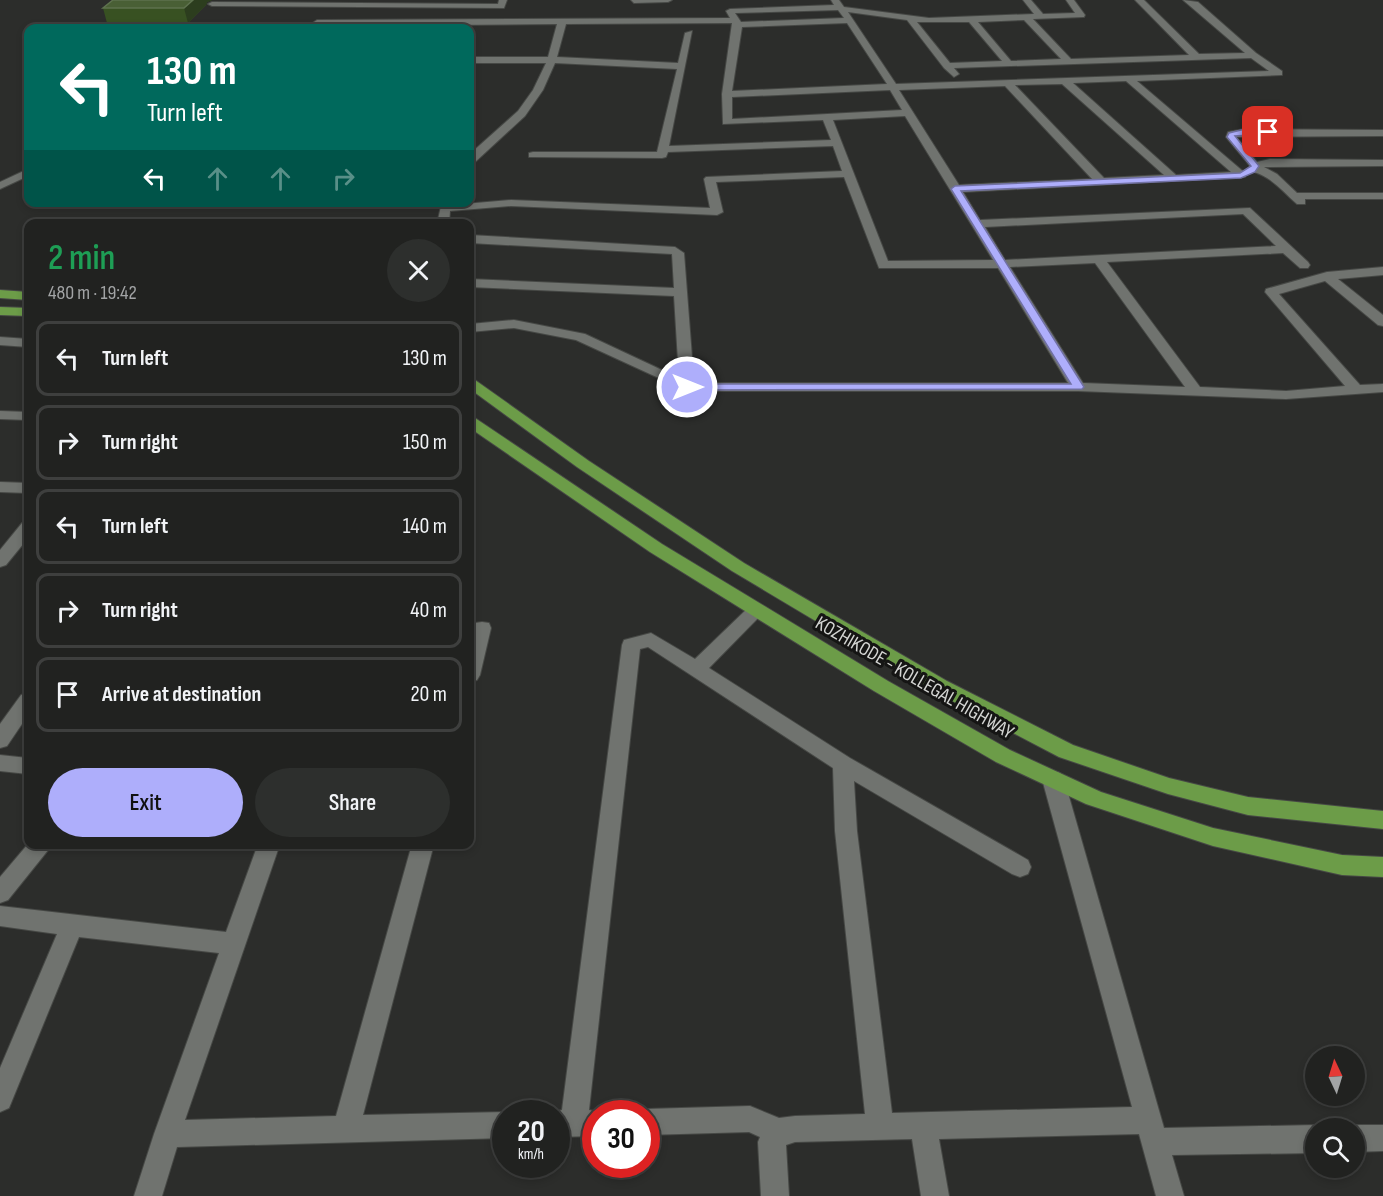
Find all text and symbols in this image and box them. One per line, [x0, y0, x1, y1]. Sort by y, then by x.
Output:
text: 130 m [147, 46, 237, 97]
icon: left [48, 48, 126, 126]
text: Turn left [147, 97, 223, 129]
pin [1242, 106, 1293, 157]
icon: arrive [1251, 115, 1284, 148]
icon: left [138, 162, 171, 195]
icon: ahead [201, 162, 234, 195]
icon: ahead [264, 162, 297, 195]
icon: right [327, 162, 360, 195]
text: 2 min [48, 237, 115, 280]
button: close [387, 239, 450, 302]
text: 480 m · 19:42 [48, 281, 137, 305]
icon: left [51, 342, 84, 375]
text: Turn left [102, 345, 168, 372]
text: 130 m [403, 345, 447, 372]
position arrow [655, 355, 719, 419]
icon: right [51, 426, 84, 459]
text: Turn right [102, 429, 178, 456]
text: 150 m [403, 429, 447, 456]
icon: left [51, 510, 84, 543]
text: Turn left [102, 513, 168, 540]
text: 140 m [403, 513, 447, 540]
icon: right [51, 594, 84, 627]
text: Turn right [102, 597, 178, 624]
text: 40 m [410, 597, 447, 624]
street label: KOZHIKODE - KOLLEGAL HIGHWAY [811, 611, 1018, 745]
icon: arrive [51, 678, 84, 711]
text: Arrive at destination [102, 681, 261, 708]
text: 20 m [411, 681, 447, 708]
button: Exit [48, 768, 243, 837]
button: Share [255, 768, 450, 837]
north arrow [1305, 1046, 1365, 1106]
map controls [1305, 1046, 1365, 1178]
speed limit sign: 30 [582, 1100, 660, 1178]
text: 20 [517, 1114, 545, 1150]
button: search [1305, 1118, 1365, 1178]
text: km/h [518, 1145, 544, 1164]

